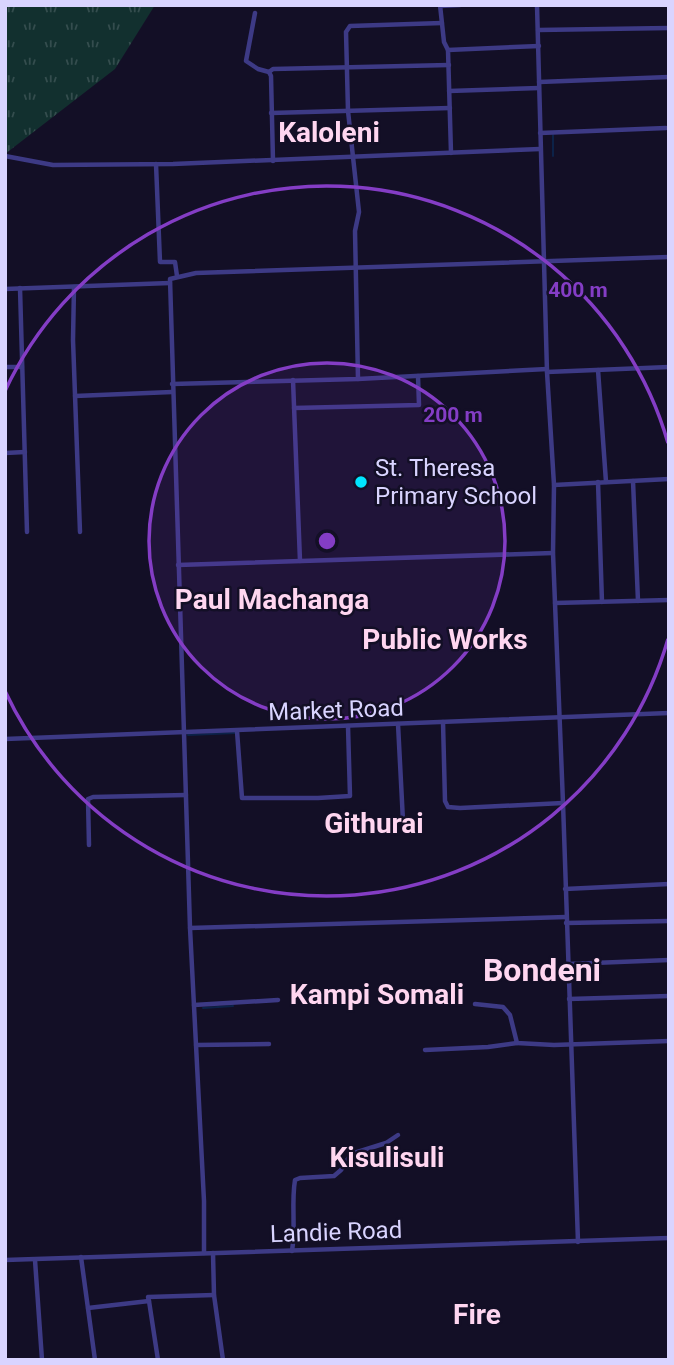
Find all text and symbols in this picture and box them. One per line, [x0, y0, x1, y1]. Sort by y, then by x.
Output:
district label: Kaloleni [278, 116, 380, 149]
text: 400 m [548, 278, 608, 302]
text: 200 m [423, 403, 483, 427]
place label: St. Theresa Primary School [375, 454, 537, 510]
marker: St. Theresa Primary School [353, 474, 369, 490]
centre of rings [315, 529, 339, 553]
district label: Paul Machanga [175, 583, 369, 616]
district label: Public Works [362, 623, 528, 656]
street label: Market Road [268, 694, 404, 726]
district label: Githurai [324, 807, 424, 840]
district label: Bondeni [483, 951, 601, 989]
district label: Kampi Somali [290, 978, 464, 1011]
district label: Kisulisuli [330, 1141, 444, 1174]
street label: Landie Road [269, 1216, 403, 1248]
district label: Fire [453, 1298, 501, 1331]

